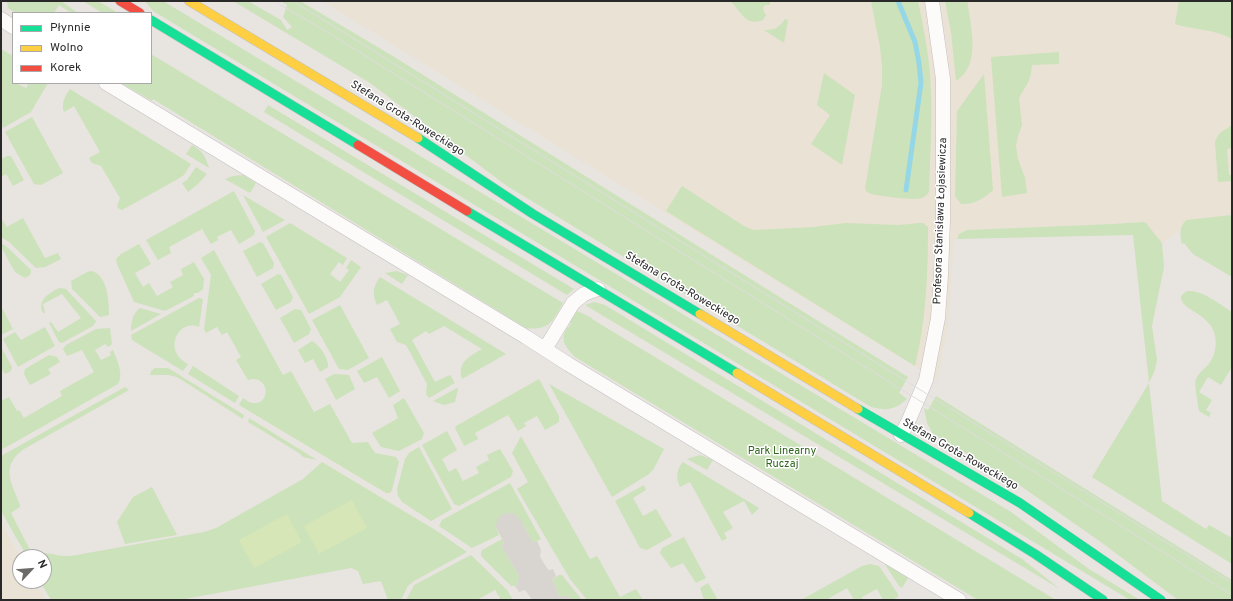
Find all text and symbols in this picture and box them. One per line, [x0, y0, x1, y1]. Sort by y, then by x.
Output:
legend [12, 12, 152, 84]
text: Płynnie [50, 20, 90, 36]
text: Wolno [50, 40, 83, 56]
text: Korek [50, 60, 81, 76]
street label: Stefana Grota-Roweckiego [348, 79, 466, 159]
street label: Profesora Stanisława Łojasiewicza [931, 137, 951, 305]
street label: Stefana Grota-Roweckiego [622, 249, 742, 329]
street label: Stefana Grota-Roweckiego [900, 416, 1020, 494]
park label: Park Linearny Ruczaj [748, 445, 816, 471]
north arrow [12, 549, 52, 589]
text: N [34, 558, 50, 571]

